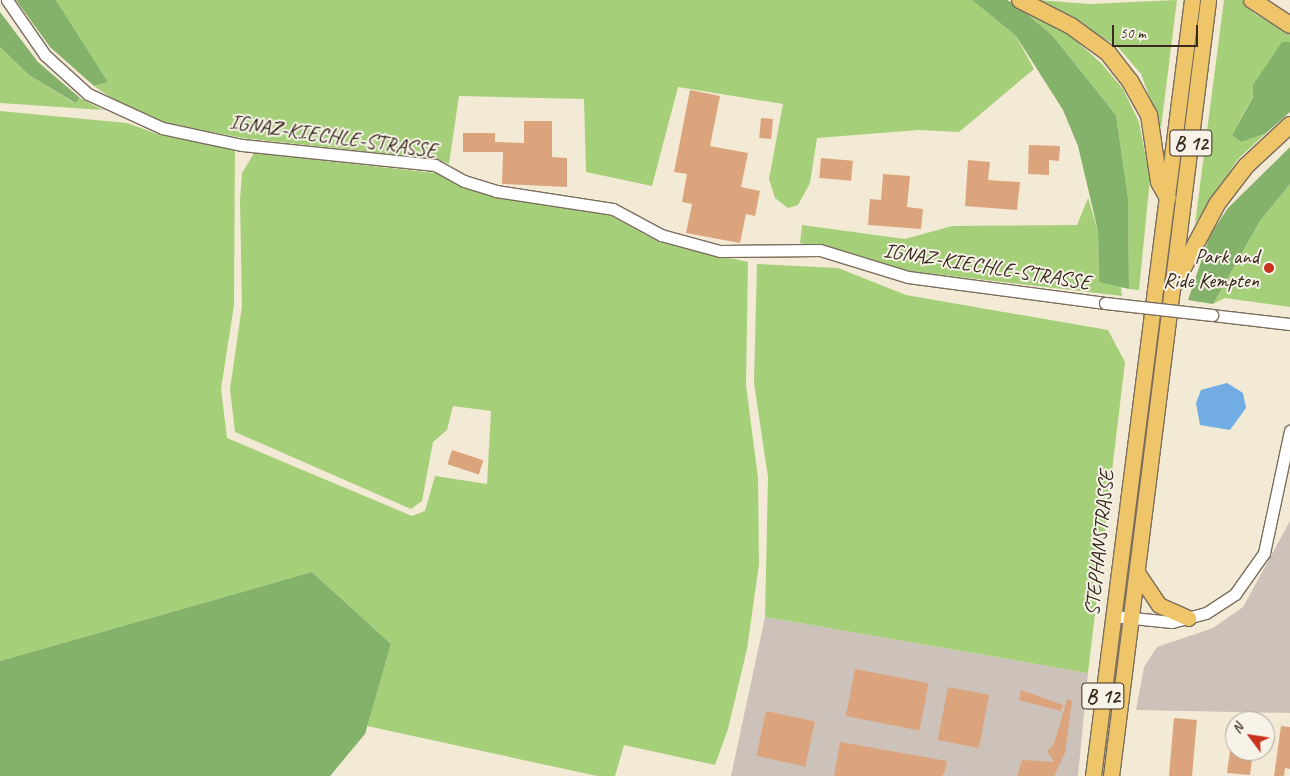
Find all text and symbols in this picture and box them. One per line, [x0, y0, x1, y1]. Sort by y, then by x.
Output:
scale bar [1115, 15, 1201, 47]
text: 50 m [1120, 24, 1146, 43]
street label: IGNAZ-KIECHLE-STRASSE [228, 109, 438, 163]
road number: B 12 [1168, 126, 1214, 160]
street label: IGNAZ-KIECHLE-STRASSE [882, 237, 1092, 295]
place label: Park and Ride Kempten [1164, 243, 1259, 293]
marker: Park and Ride Kempten [1263, 262, 1275, 274]
street label: STEPHANSTRASSE [1079, 469, 1119, 617]
road number: B 12 [1080, 678, 1126, 714]
north arrow [1225, 711, 1275, 761]
text: N [1228, 720, 1247, 737]

